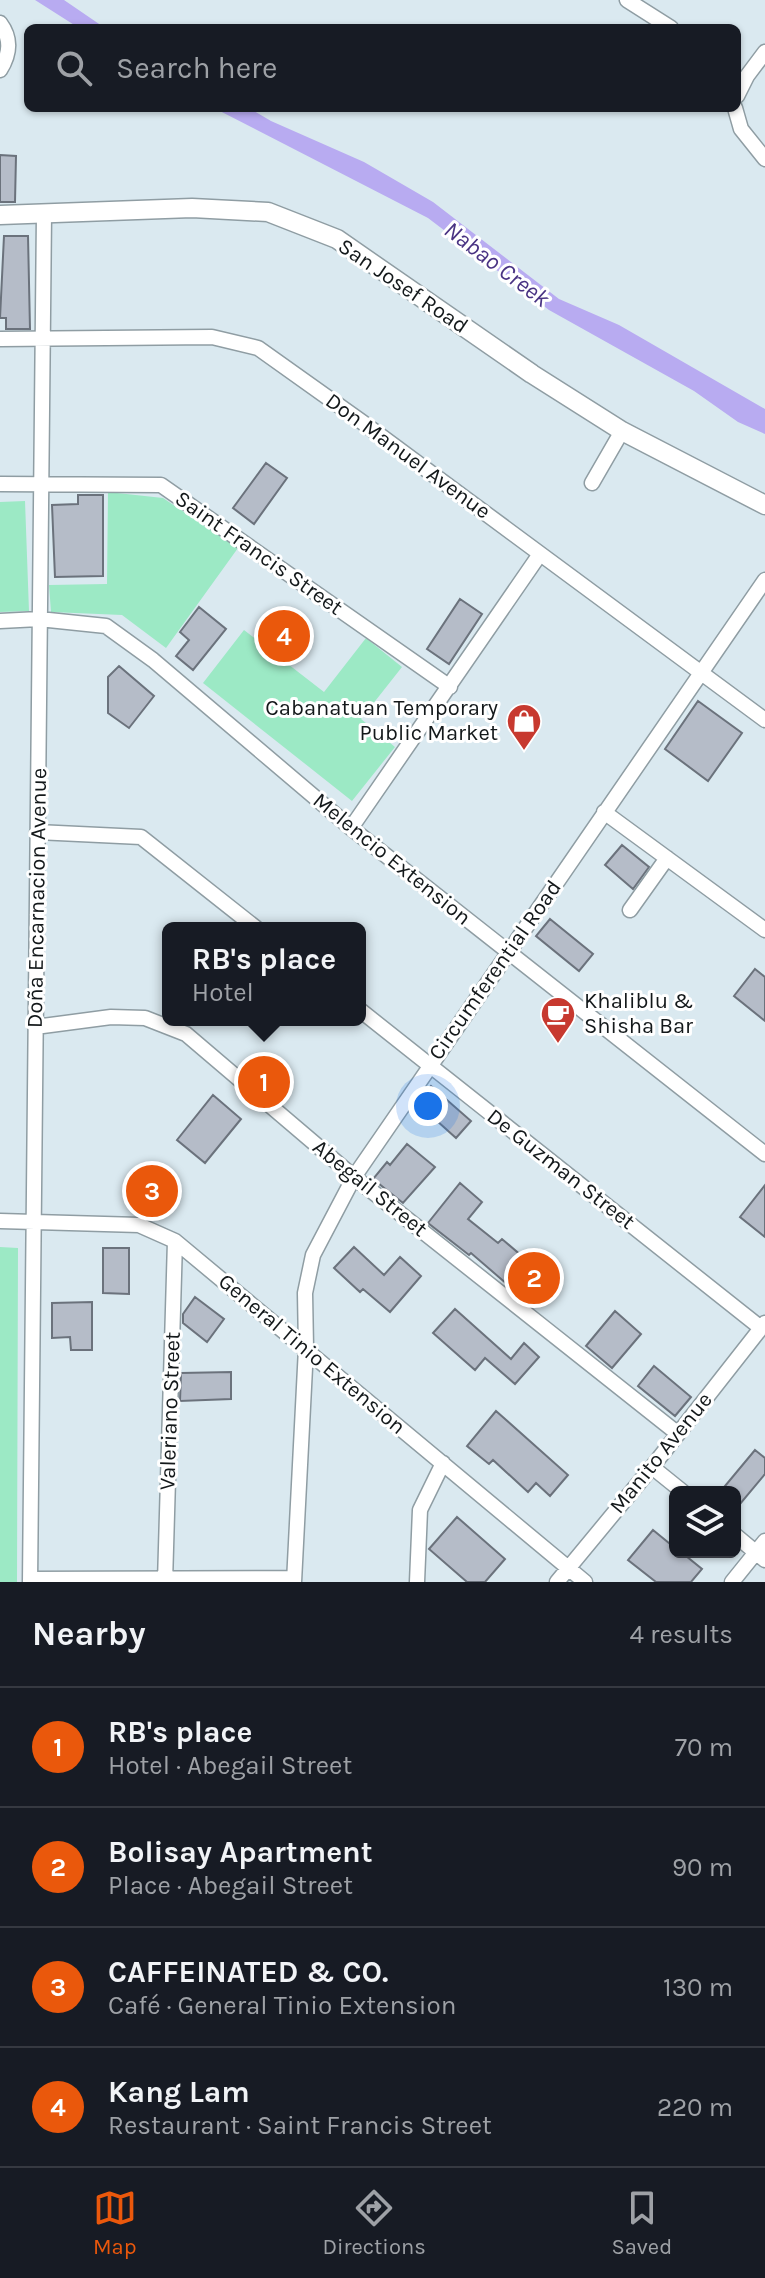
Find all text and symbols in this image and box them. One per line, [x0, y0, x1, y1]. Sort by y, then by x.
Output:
search box [24, 24, 741, 112]
icon: search [52, 46, 96, 90]
text: Search here [116, 50, 277, 86]
water label: Nabao Creek [439, 215, 556, 313]
street label: San Josef Road [333, 233, 473, 339]
street label: Don Manuel Avenue [320, 387, 496, 525]
street label: Saint Francis Street [170, 485, 348, 621]
pin: 4 [258, 606, 310, 666]
place label: Cabanatuan Temporary Public Market [265, 695, 498, 746]
shop icon: Cabanatuan Temporary Public Market [505, 702, 543, 752]
street label: Doña Encarnacion Avenue [22, 768, 52, 1028]
street label: Melencio Extension [308, 787, 476, 931]
street label: Circumferential Road [423, 875, 567, 1065]
popup [162, 922, 366, 1026]
text: RB's place [192, 941, 336, 977]
text: Hotel [192, 977, 254, 1008]
place label: Khaliblu & Shisha Bar [584, 988, 693, 1039]
cafe icon: Khaliblu & Shisha Bar [539, 995, 577, 1045]
pin: 1 [238, 1052, 290, 1112]
your location [408, 1086, 448, 1126]
street label: De Guzman Street [482, 1103, 640, 1235]
street label: Abegail Street [307, 1134, 433, 1242]
pin: 3 [126, 1161, 178, 1221]
pin: 2 [508, 1248, 560, 1308]
street label: General Tinio Extension [213, 1268, 411, 1440]
street label: Valeriano Street [154, 1331, 186, 1491]
street label: Manito Avenue [604, 1387, 718, 1519]
map controls [669, 1486, 741, 1558]
button: layers [669, 1486, 741, 1558]
text: Nearby [32, 1614, 146, 1654]
text: 4 results [629, 1619, 733, 1650]
text: RB's place [108, 1714, 252, 1750]
text: 1 [53, 1732, 63, 1763]
text: 70 m [675, 1732, 733, 1763]
text: Hotel · Abegail Street [108, 1750, 352, 1781]
text: Bolisay Apartment [108, 1834, 373, 1870]
text: 2 [50, 1852, 66, 1883]
text: 90 m [672, 1852, 733, 1883]
text: Place · Abegail Street [108, 1870, 353, 1901]
text: CAFFEINATED & CO. [108, 1954, 388, 1990]
text: 3 [50, 1972, 66, 2003]
text: 130 m [663, 1972, 733, 2003]
text: Café · General Tinio Extension [108, 1990, 456, 2021]
text: Kang Lam [108, 2074, 250, 2110]
text: 4 [50, 2092, 66, 2123]
text: 220 m [657, 2092, 733, 2123]
text: Restaurant · Saint Francis Street [108, 2110, 492, 2141]
tab: Map [93, 2186, 137, 2260]
tab: Directions [322, 2186, 426, 2260]
tab: Saved [611, 2186, 672, 2260]

